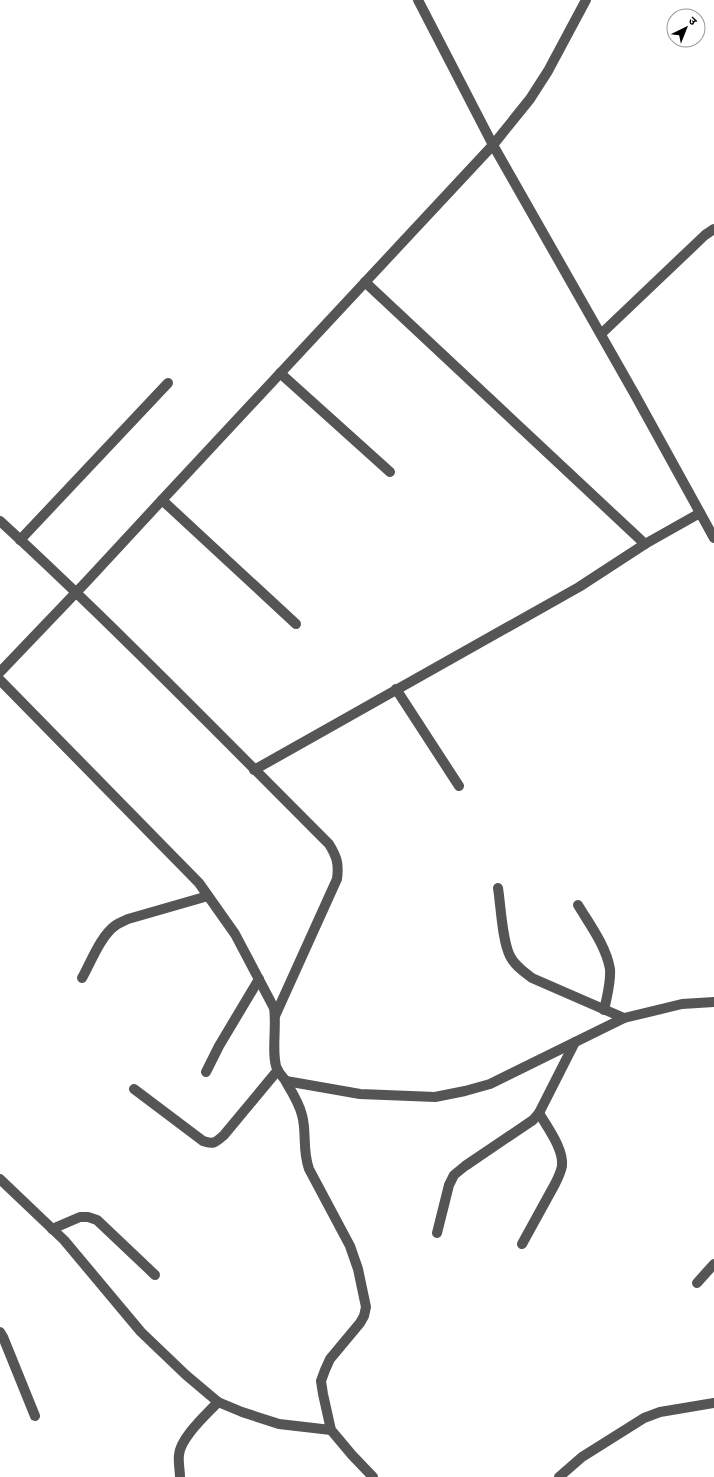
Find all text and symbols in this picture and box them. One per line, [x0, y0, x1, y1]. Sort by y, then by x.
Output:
north arrow [666, 8, 706, 48]
text: उ [686, 14, 700, 28]

